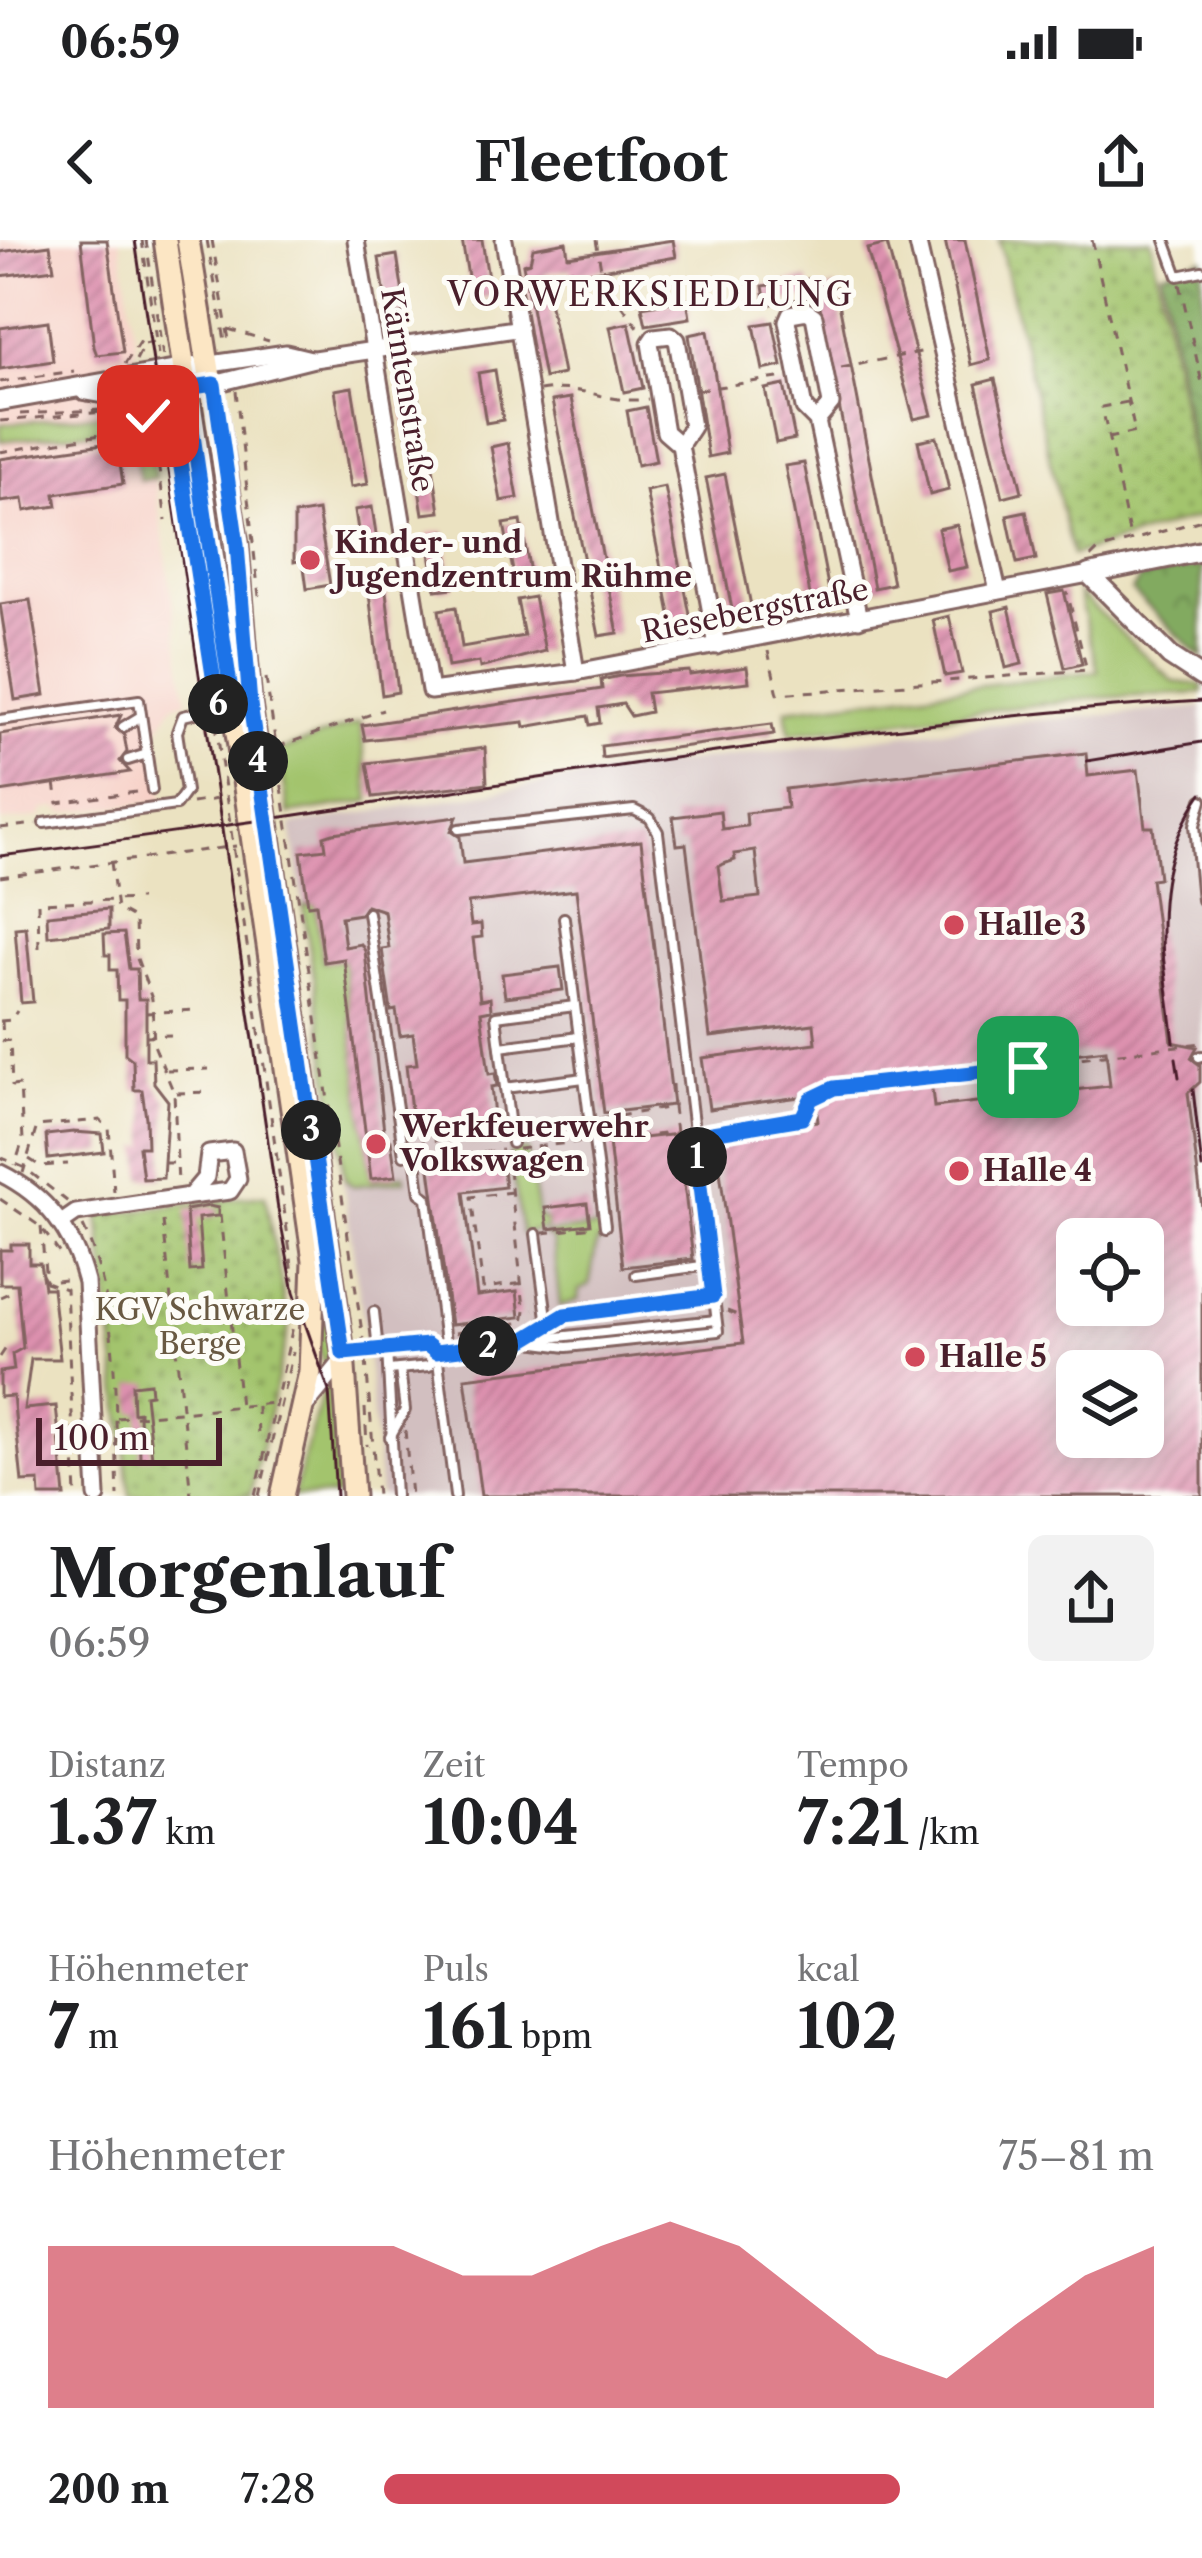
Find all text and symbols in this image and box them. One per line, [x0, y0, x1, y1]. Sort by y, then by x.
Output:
text: 06:59 [60, 14, 181, 70]
icon: back [48, 129, 114, 195]
text: Fleetfoot [474, 129, 728, 195]
icon: share [1088, 129, 1154, 195]
district label: VORWERKSIEDLUNG [446, 274, 855, 315]
street label: Kärntenstraße [373, 285, 442, 495]
pin [97, 365, 199, 467]
icon: check [115, 383, 181, 449]
place label: Kinder- und Jugendzentrum Rühme [329, 524, 692, 595]
marker: Kinder- und Jugendzentrum Rühme [297, 547, 323, 573]
street label: Riesebergstraße [638, 570, 872, 651]
pin: 6 [188, 674, 248, 734]
text: 6 [208, 683, 228, 724]
pin: 4 [228, 731, 288, 791]
text: 4 [248, 740, 268, 781]
place label: Halle 3 [978, 906, 1086, 943]
marker: Halle 3 [941, 912, 967, 938]
pin [977, 1016, 1079, 1118]
icon: arrive [995, 1034, 1061, 1100]
pin: 3 [281, 1100, 341, 1160]
place label: Werkfeuerwehr Volkswagen [399, 1108, 649, 1179]
text: 3 [302, 1109, 320, 1150]
pin: 1 [667, 1127, 727, 1187]
marker: Werkfeuerwehr Volkswagen [363, 1131, 389, 1157]
text: 1 [690, 1136, 704, 1177]
place label: Halle 4 [983, 1152, 1092, 1189]
marker: Halle 4 [946, 1158, 972, 1184]
map controls [1056, 1218, 1164, 1458]
button: locate [1056, 1218, 1164, 1326]
park label: KGV Schwarze Berge [95, 1291, 305, 1362]
pin: 2 [458, 1316, 518, 1376]
text: 2 [478, 1325, 498, 1366]
place label: Halle 5 [939, 1338, 1047, 1375]
marker: Halle 5 [902, 1344, 928, 1370]
button: layers [1056, 1350, 1164, 1458]
scale bar [36, 1412, 222, 1465]
text: 100 m [54, 1418, 149, 1459]
text: Morgenlauf [48, 1533, 446, 1614]
button: share [1028, 1535, 1154, 1661]
text: 06:59 [48, 1619, 151, 1667]
text: Distanz [48, 1745, 166, 1786]
text: Zeit [423, 1745, 485, 1786]
text: Tempo [797, 1745, 909, 1786]
text: 1.37 [48, 1786, 157, 1860]
text: 10:04 [423, 1786, 579, 1860]
text: 7:21 [797, 1786, 909, 1860]
text: km [157, 1812, 215, 1853]
text: /km [909, 1812, 979, 1853]
text: Höhenmeter [48, 1949, 249, 1990]
text: Puls [423, 1949, 489, 1990]
text: kcal [797, 1949, 860, 1990]
text: 7 [48, 1990, 79, 2064]
text: 161 [423, 1990, 513, 2064]
text: 102 [797, 1990, 897, 2064]
text: m [79, 2016, 119, 2057]
text: bpm [513, 2016, 592, 2057]
text: Höhenmeter [48, 2132, 285, 2180]
text: 75–81 m [998, 2132, 1154, 2180]
text: 200 m [48, 2465, 169, 2513]
text: 7:28 [240, 2465, 316, 2513]

